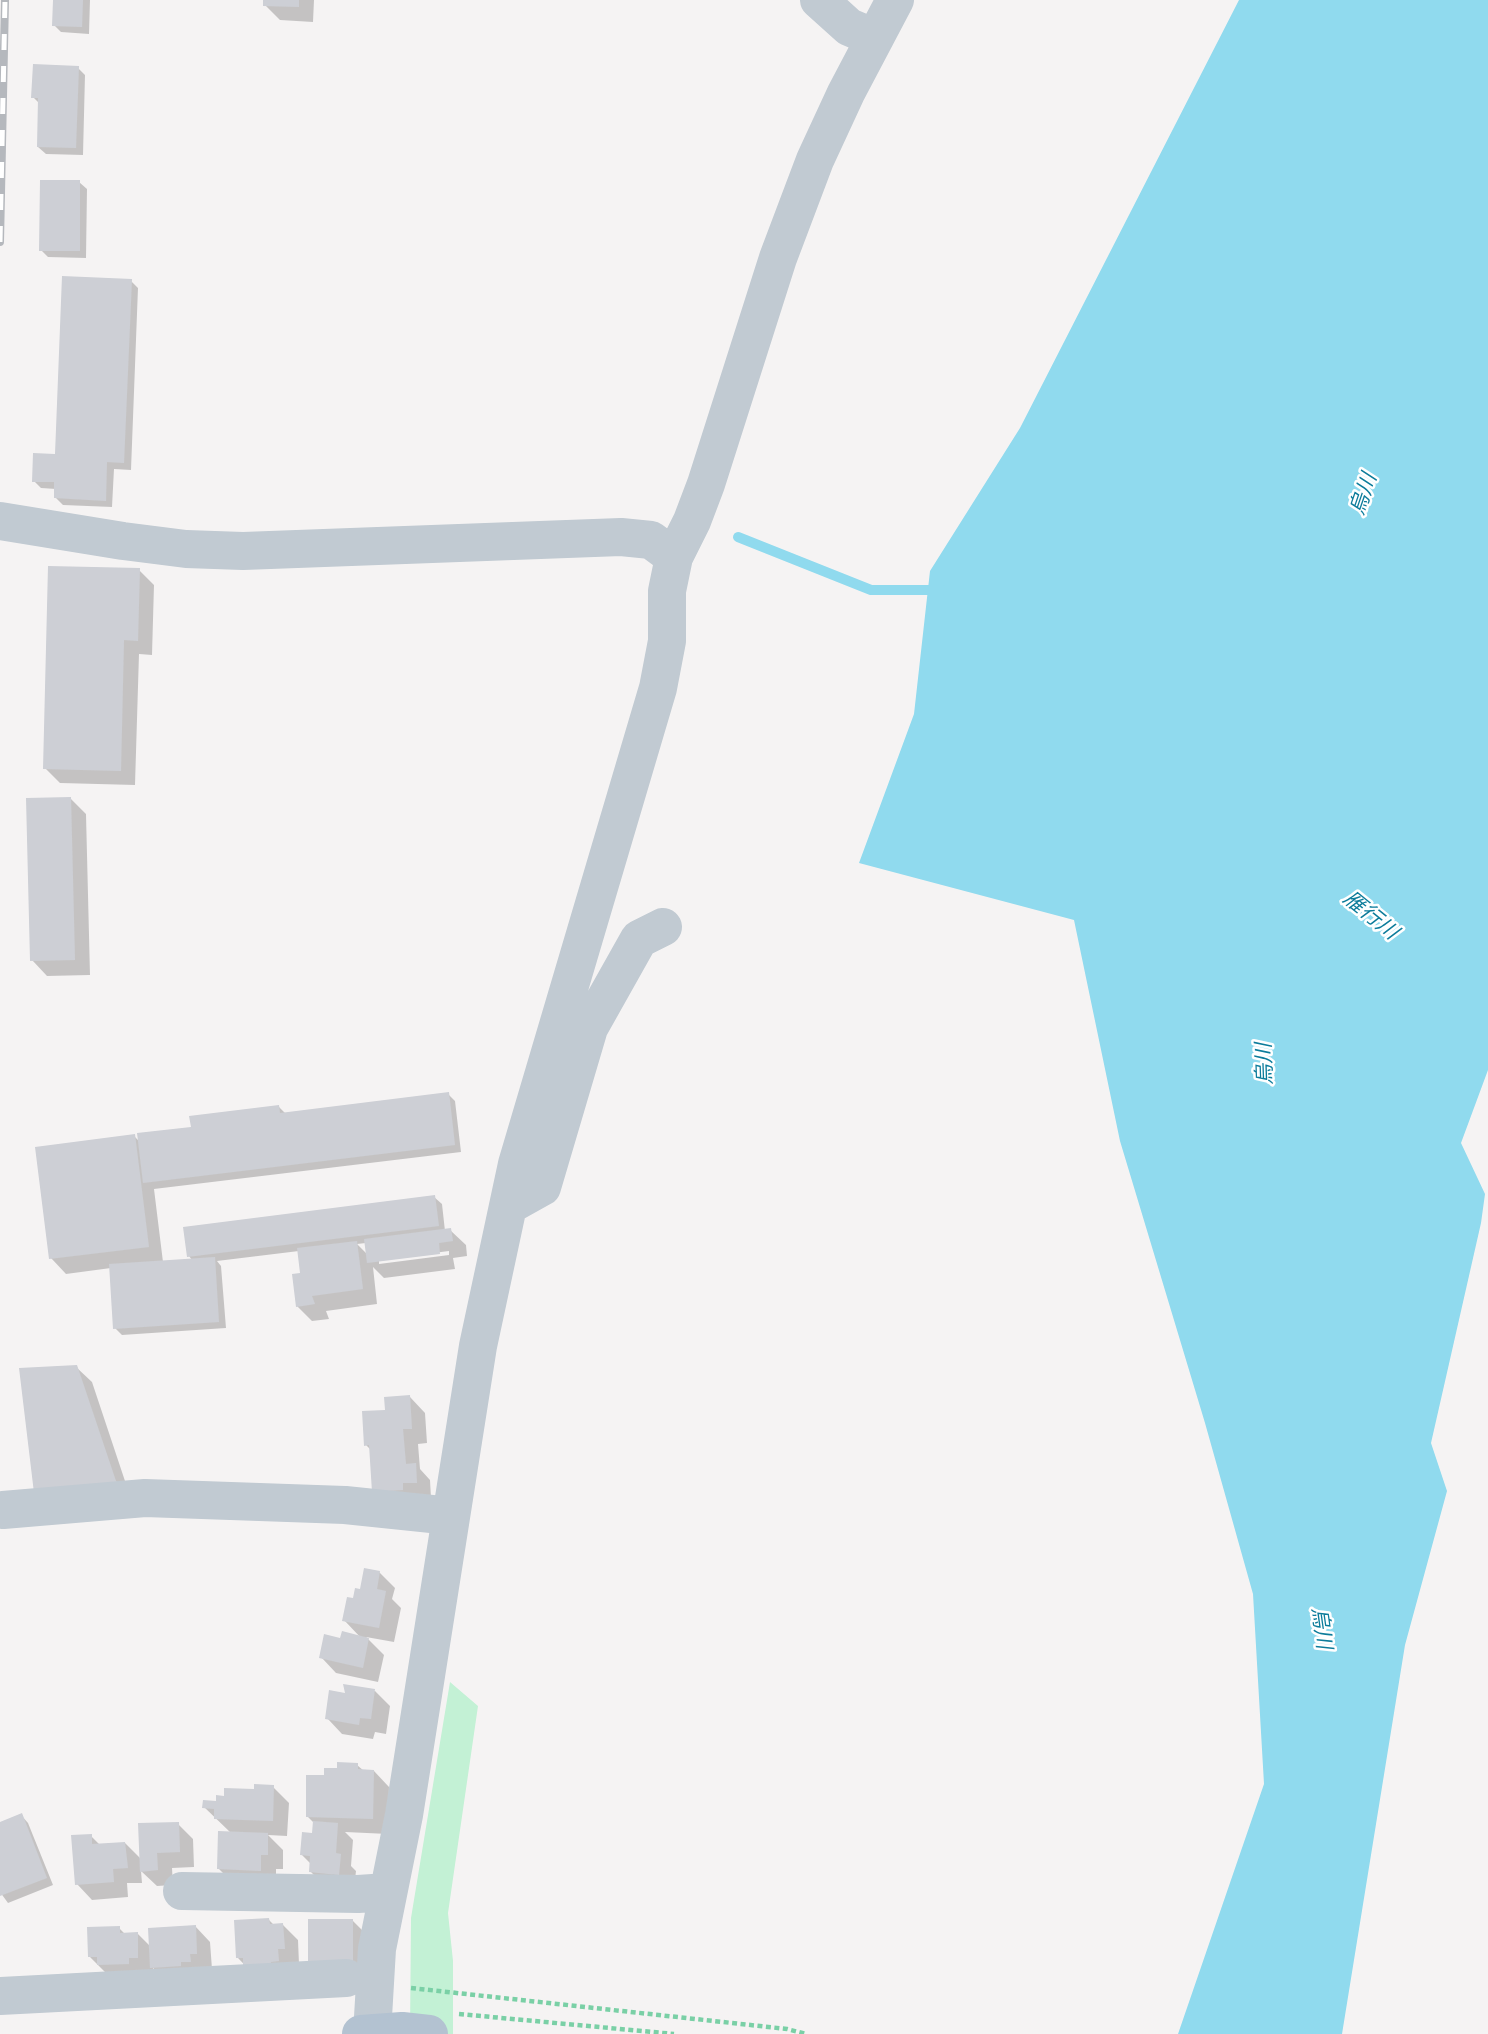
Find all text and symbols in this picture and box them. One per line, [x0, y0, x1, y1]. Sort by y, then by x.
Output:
water label: 烏川 [1344, 470, 1382, 518]
water label: 雁行川 [1339, 885, 1403, 945]
water label: 烏川 [1251, 1043, 1277, 1085]
water label: 烏川 [1307, 1605, 1337, 1651]

